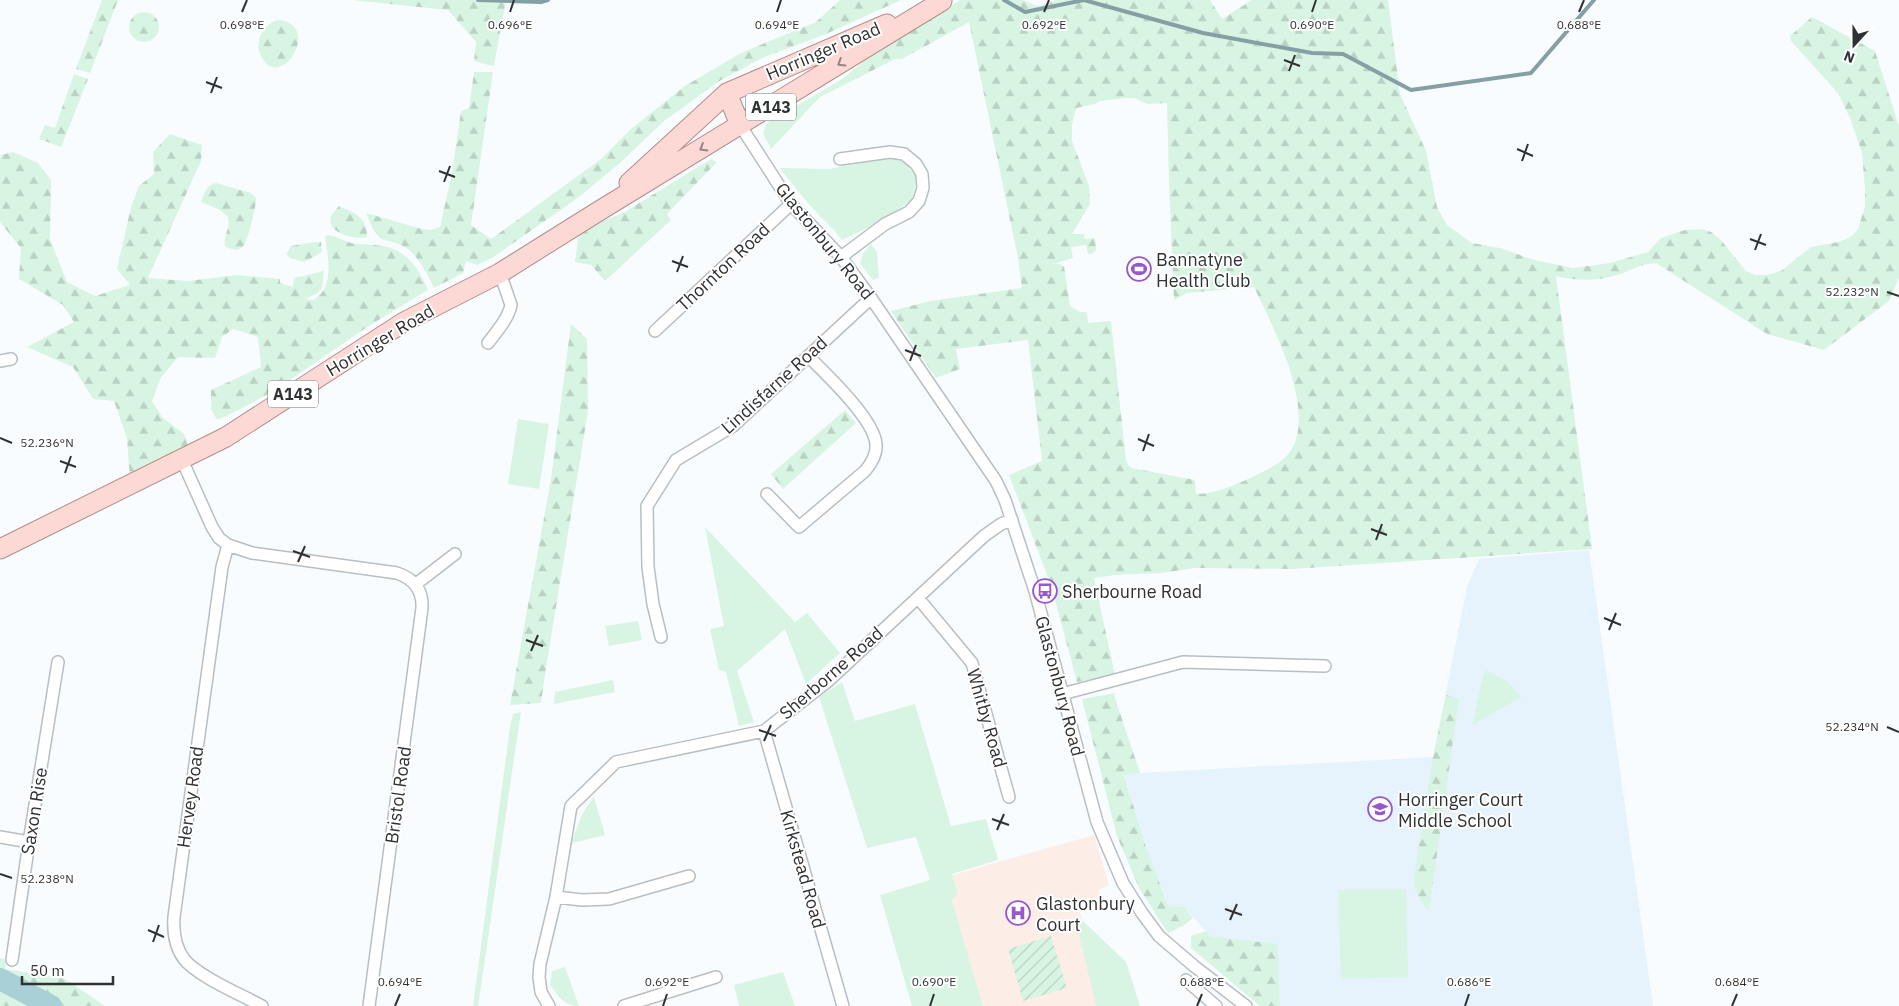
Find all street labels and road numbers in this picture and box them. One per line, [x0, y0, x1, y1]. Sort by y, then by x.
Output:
street label: Horringer Road [762, 17, 884, 85]
road number: A143 [746, 94, 796, 120]
street label: Glastonbury Road [771, 178, 879, 304]
street label: Thornton Road [671, 218, 775, 316]
street label: Horringer Road [322, 299, 438, 381]
street label: Lindisfarne Road [716, 331, 832, 439]
road number: A143 [268, 380, 318, 408]
street label: Glastonbury Road [1030, 613, 1090, 759]
street label: Sherborne Road [774, 622, 888, 724]
street label: Whitby Road [962, 666, 1012, 770]
street label: Hervey Road [171, 745, 209, 849]
street label: Bristol Road [380, 745, 416, 845]
street label: Saxon Rise [16, 766, 52, 856]
street label: Kirkstead Road [775, 807, 831, 931]

